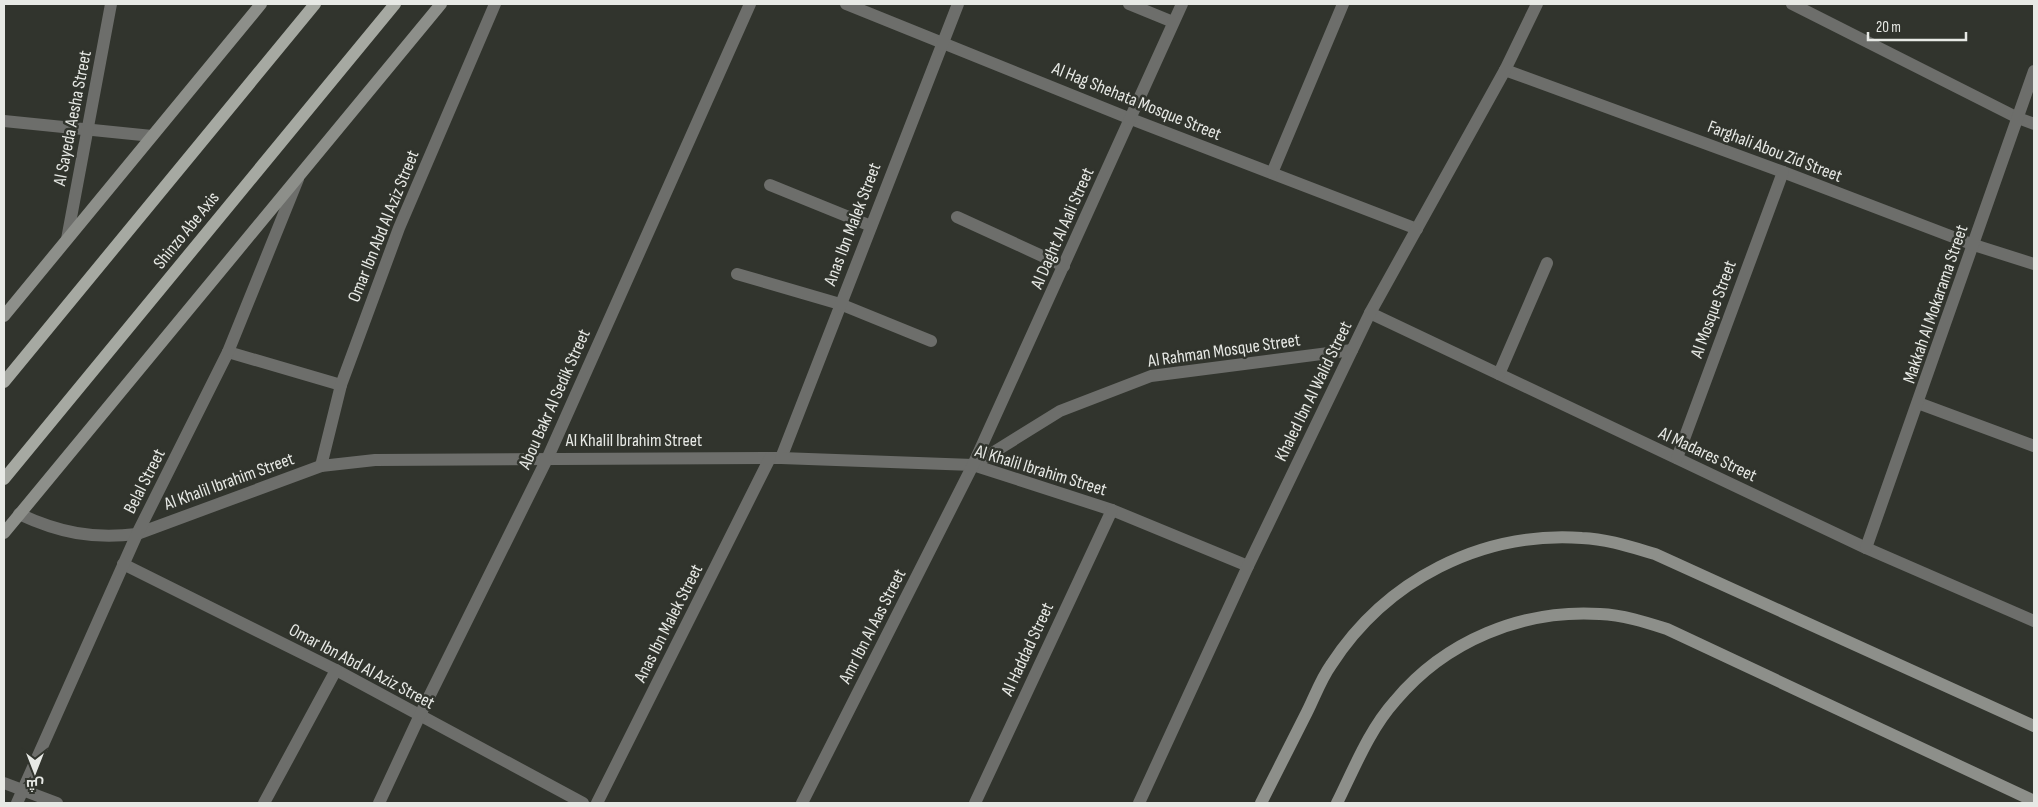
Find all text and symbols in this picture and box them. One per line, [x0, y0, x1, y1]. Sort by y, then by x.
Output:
scale bar [1868, 10, 1966, 42]
text: 20 m [1876, 18, 1901, 37]
street label: Al Sayeda Aesha Street [49, 48, 96, 188]
street label: Al Hag Shehata Mosque Street [1048, 58, 1225, 145]
street label: Farghali Abou Zid Street [1705, 116, 1845, 187]
street label: Omar Ibn Abd Al Aziz Street [343, 147, 424, 305]
street label: Anas Ibn Malek Street [819, 159, 886, 289]
street label: Al Daght Al Aali Street [1026, 164, 1099, 293]
street label: Shinzo Abe Axis [149, 188, 224, 273]
street label: Makkah Al Mokarama Street [1899, 222, 1973, 386]
street label: Al Mosque Street [1686, 257, 1741, 362]
street label: Khaled Ibn Al Walid Street [1270, 317, 1357, 465]
street label: Abou Bakr Al Sedik Street [514, 326, 595, 473]
street label: Al Rahman Mosque Street [1146, 329, 1302, 372]
street label: Al Madares Street [1655, 422, 1761, 487]
street label: Al Khalil Ibrahim Street [565, 430, 703, 451]
street label: Al Khalil Ibrahim Street [972, 440, 1110, 501]
street label: Belal Street [119, 445, 170, 517]
street label: Al Khalil Ibrahim Street [160, 448, 297, 515]
street label: Anas Ibn Malek Street [629, 560, 707, 687]
street label: Amr Ibn Al Aas Street [834, 565, 911, 688]
street label: Al Haddad Street [996, 599, 1058, 700]
street label: Omar Ibn Abd Al Aziz Street [285, 619, 439, 714]
north arrow [10, 747, 60, 797]
text: ش [26, 776, 44, 793]

